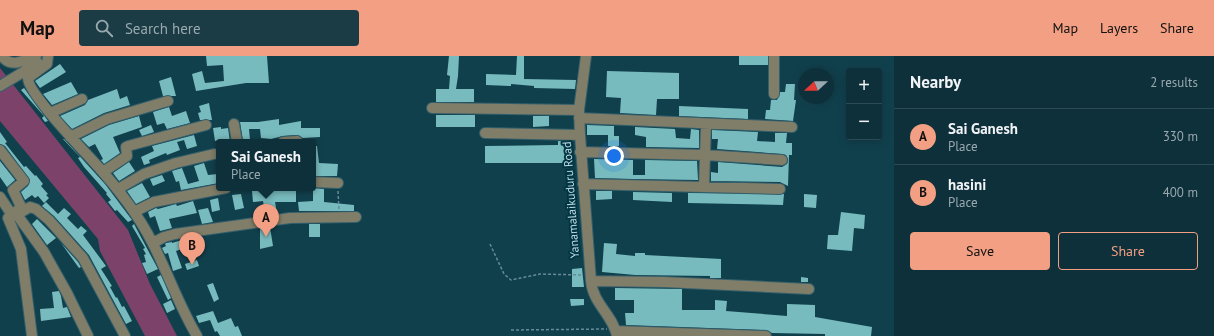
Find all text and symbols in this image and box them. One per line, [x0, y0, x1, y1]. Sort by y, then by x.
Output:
search box [79, 10, 359, 46]
text: Map [20, 16, 55, 40]
icon: search [93, 17, 115, 39]
text: Search here [125, 19, 201, 38]
text: Map [1052, 19, 1078, 37]
text: Layers [1100, 19, 1138, 37]
text: Share [1160, 19, 1194, 37]
north arrow [798, 68, 834, 104]
map controls [846, 68, 882, 140]
button: + [846, 68, 882, 104]
text: Nearby [910, 71, 961, 93]
text: 2 results [1150, 74, 1198, 91]
button: − [846, 104, 882, 140]
text: Sai Ganesh [948, 119, 1018, 138]
text: A [919, 128, 927, 145]
text: 330 m [1163, 128, 1198, 145]
text: Place [948, 138, 978, 155]
popup [216, 139, 316, 191]
street label: Yanamalaikuduru Road [559, 141, 582, 259]
your location [604, 146, 624, 166]
text: Sai Ganesh [231, 147, 301, 166]
text: Place [231, 166, 261, 183]
text: hasini [948, 175, 986, 194]
text: B [919, 184, 927, 201]
text: 400 m [1163, 184, 1198, 201]
text: Place [948, 194, 978, 211]
pin: A [253, 204, 279, 237]
pin: B [179, 232, 205, 265]
button: Save [910, 232, 1050, 270]
button: Share [1058, 232, 1198, 270]

